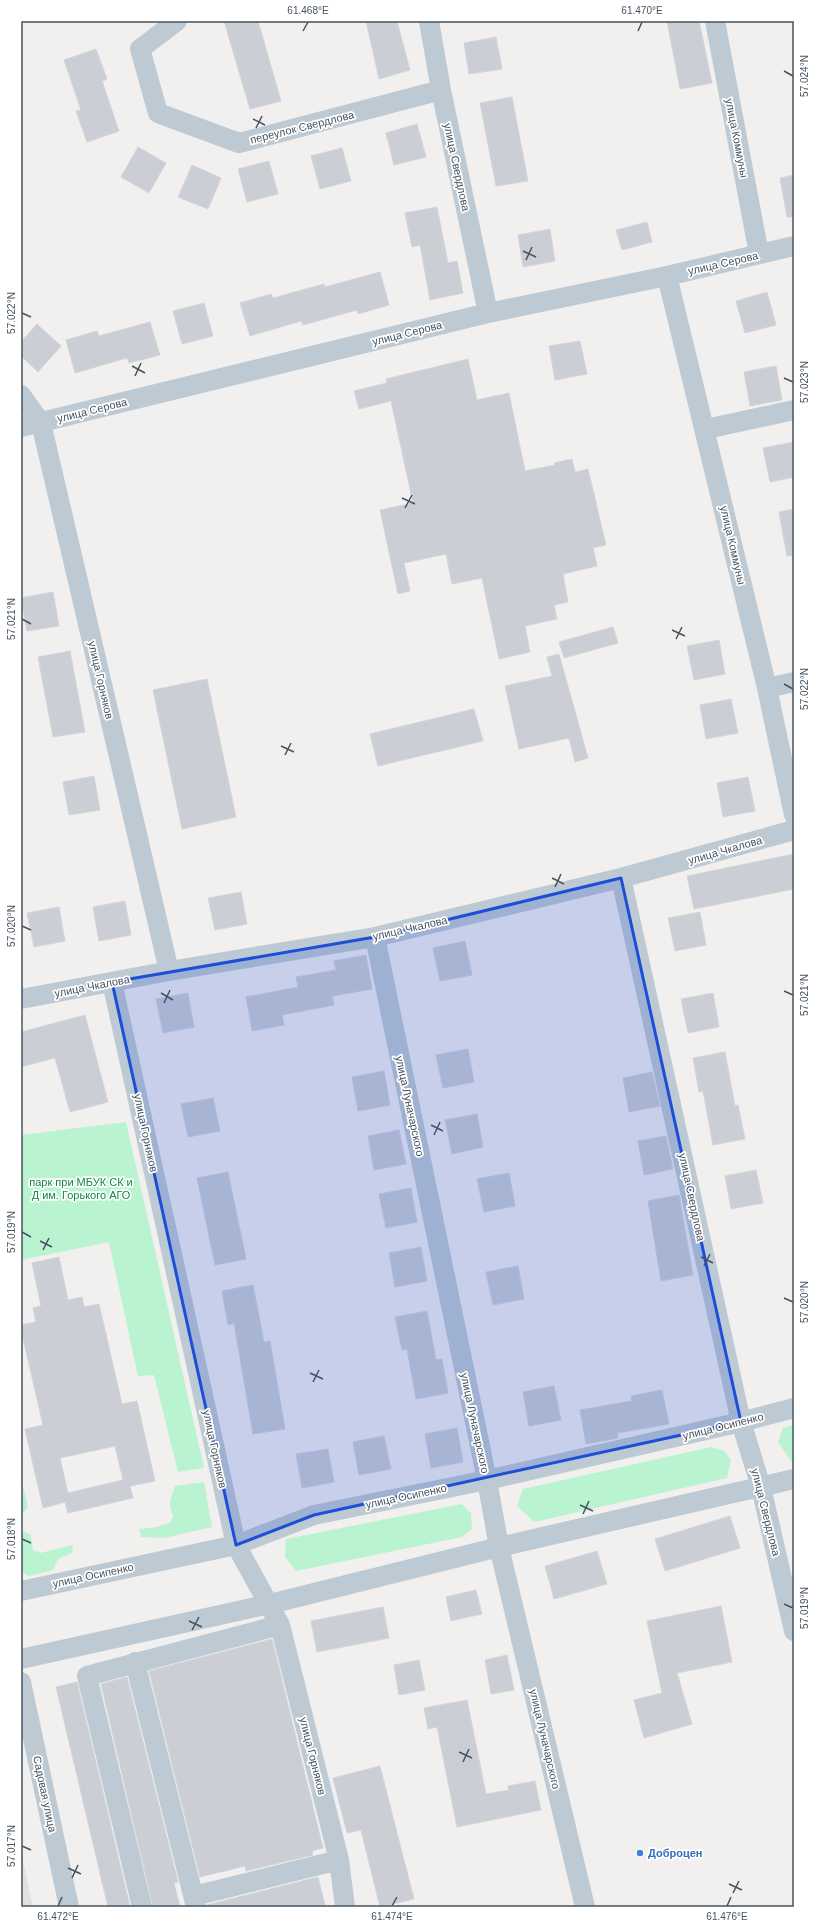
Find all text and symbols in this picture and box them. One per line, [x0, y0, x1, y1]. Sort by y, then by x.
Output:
text: 61.468°E [287, 5, 329, 16]
text: 61.470°E [621, 5, 663, 16]
text: 57.024°N [799, 55, 810, 97]
street label: улица Коммуны [723, 97, 751, 179]
street label: переулок Свердлова [249, 108, 356, 146]
street label: улица Свердлова [442, 122, 472, 213]
street label: улица Серова [687, 249, 760, 277]
text: 57.022°N [6, 292, 17, 334]
street label: улица Серова [371, 318, 444, 347]
text: 57.023°N [799, 361, 810, 403]
street label: улица Серова [56, 395, 129, 424]
street label: улица Коммуны [718, 504, 748, 586]
text: 57.021°N [6, 598, 17, 640]
street label: улица Горняков [86, 640, 116, 720]
text: 57.022°N [799, 668, 810, 710]
street label: улица Чкалова [687, 833, 764, 866]
text: 57.020°N [6, 905, 17, 947]
street label: улица Чкалова [371, 913, 449, 942]
street label: улица Чкалова [53, 973, 131, 999]
text: 57.021°N [799, 974, 810, 1016]
street label: улица Луначарского [393, 1055, 427, 1157]
street label: улица Горняков [132, 1093, 160, 1173]
street label: улица Свердлова [677, 1152, 707, 1243]
park label: парк при МБУК СК и Д им. Горького АГО [29, 1176, 133, 1201]
text: 57.019°N [6, 1211, 17, 1253]
text: 57.020°N [799, 1281, 810, 1323]
street label: улица Луначарского [458, 1372, 492, 1474]
street label: улица Горняков [201, 1409, 229, 1489]
street label: улица Осипенко [681, 1410, 765, 1442]
street label: улица Свердлова [749, 1467, 783, 1558]
street label: улица Осипенко [364, 1482, 448, 1510]
text: 57.018°N [6, 1518, 17, 1560]
street label: улица Осипенко [51, 1561, 135, 1589]
text: 57.019°N [799, 1587, 810, 1629]
street label: улица Луначарского [528, 1688, 562, 1790]
street label: улица Горняков [298, 1716, 328, 1796]
street label: Садовая улица [31, 1755, 59, 1834]
text: 57.017°N [6, 1825, 17, 1867]
place label: Доброцен [648, 1847, 702, 1859]
marker: Доброцен [635, 1848, 645, 1858]
text: 61.472°E [37, 1911, 79, 1922]
text: 61.474°E [371, 1911, 413, 1922]
text: 61.476°E [706, 1911, 748, 1922]

